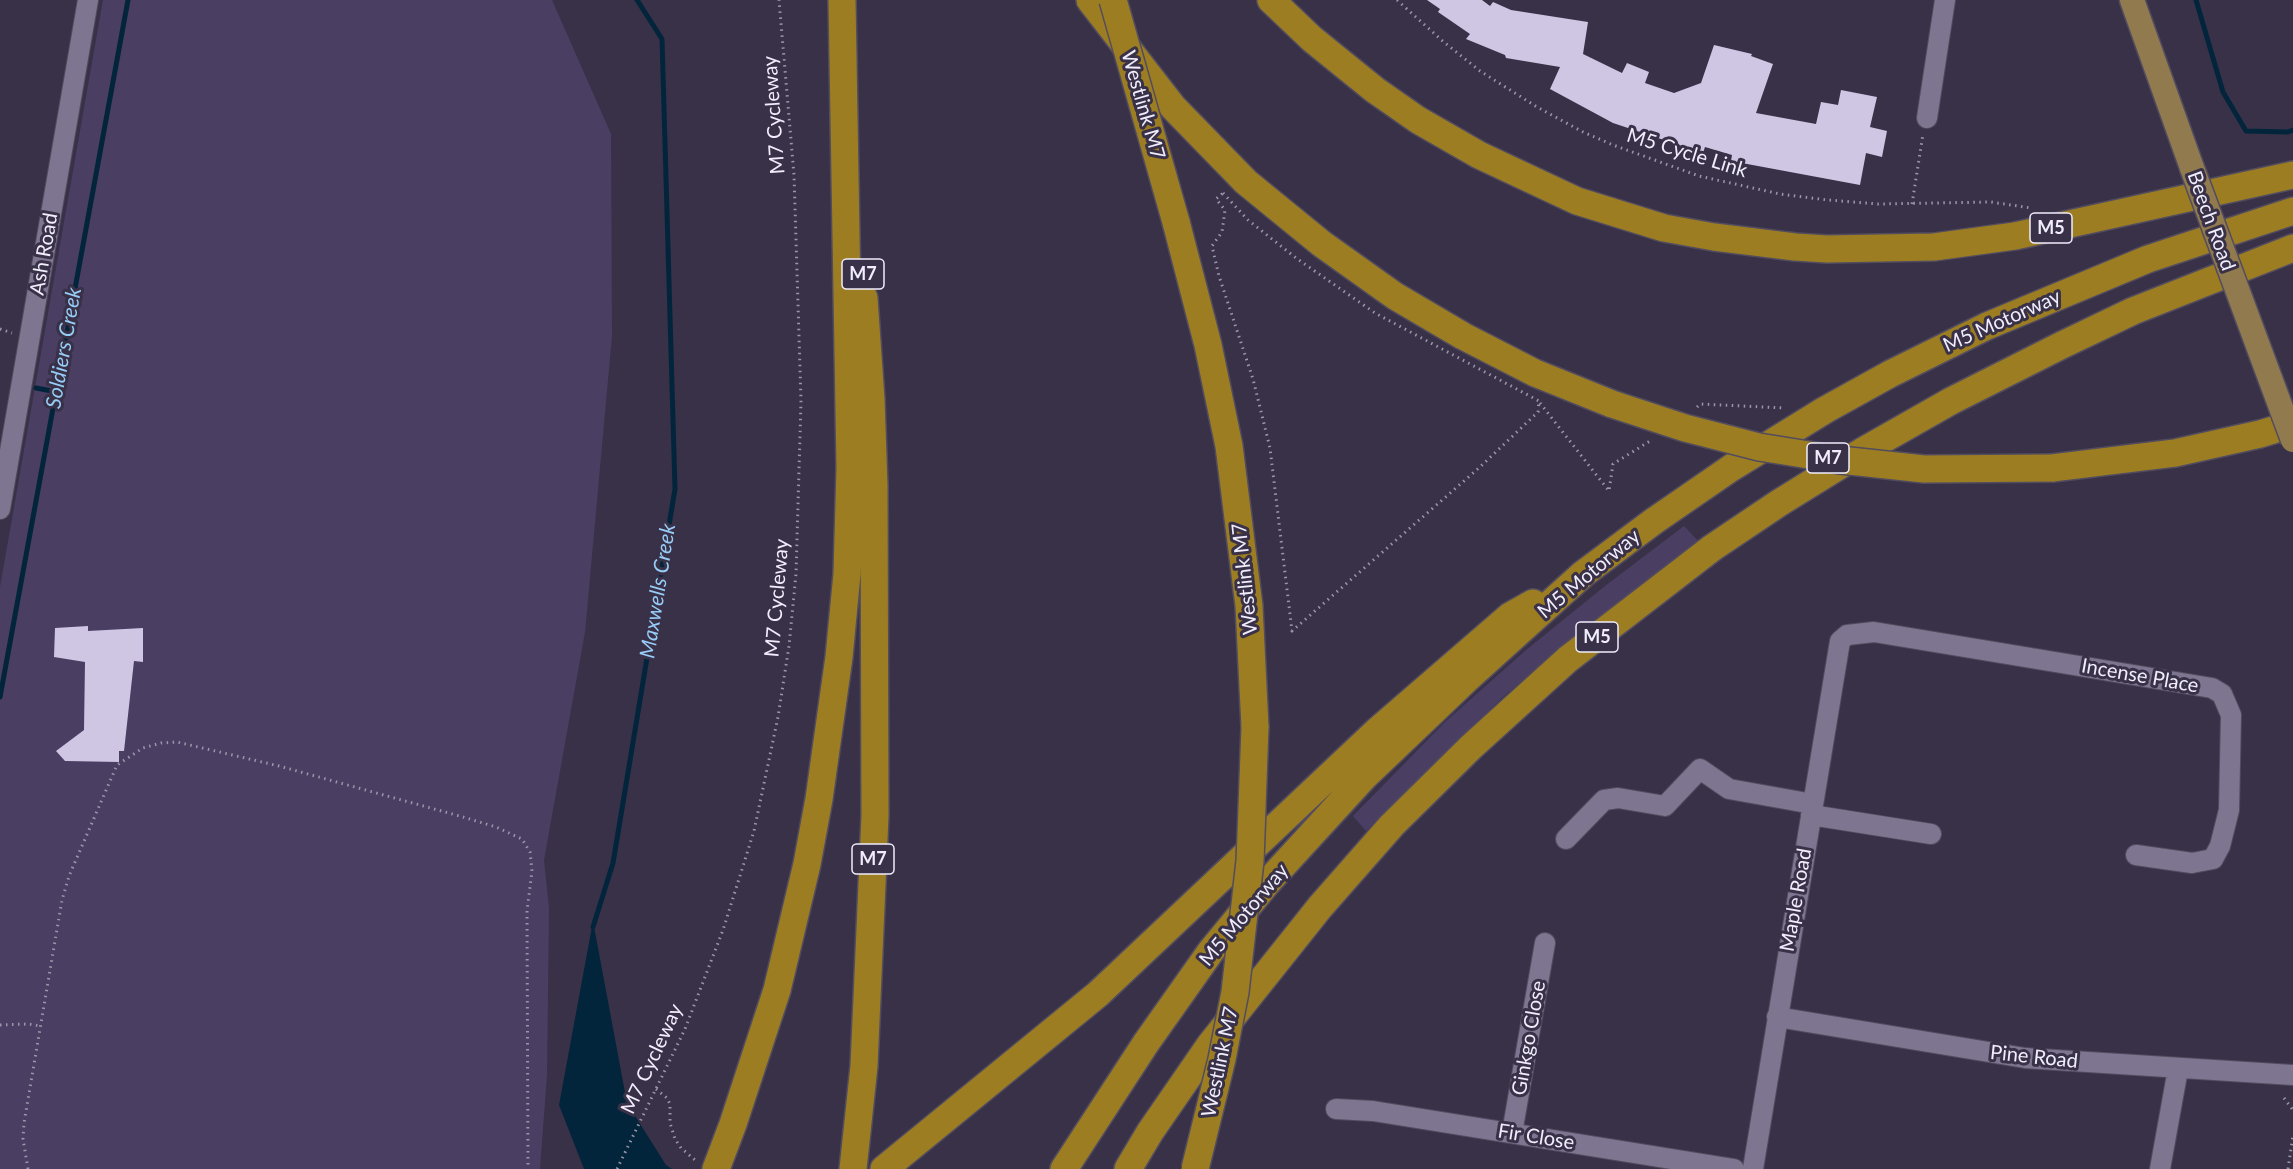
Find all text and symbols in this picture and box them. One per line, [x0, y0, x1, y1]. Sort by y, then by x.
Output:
street label: Westlink M7 [1116, 48, 1170, 162]
street label: M7 Cycleway [758, 55, 790, 175]
street label: M5 Cycle Link [1624, 123, 1750, 183]
street label: Beech Road [2182, 168, 2240, 274]
street label: Ash Road [25, 211, 63, 297]
road number: M5 [2030, 213, 2072, 243]
road number: M7 [842, 259, 884, 289]
street label: M5 Motorway [1940, 284, 2064, 358]
water label: Soldiers Creek [41, 286, 87, 410]
road number: M7 [1807, 443, 1849, 473]
water label: Maxwells Creek [635, 522, 681, 660]
street label: Westlink M7 [1227, 522, 1263, 636]
street label: M5 Motorway [1533, 524, 1645, 624]
street label: M7 Cycleway [760, 538, 794, 658]
road number: M5 [1576, 622, 1618, 652]
street label: Incense Place [2080, 654, 2200, 698]
road number: M7 [852, 844, 894, 874]
street label: Maple Road [1775, 847, 1817, 953]
street label: M5 Motorway [1194, 859, 1294, 971]
street label: Ginkgo Close [1507, 979, 1551, 1097]
street label: M7 Cycleway [616, 1000, 688, 1118]
street label: Westlink M7 [1197, 1005, 1243, 1119]
street label: Pine Road [1989, 1040, 2079, 1074]
street label: Fir Close [1496, 1119, 1576, 1155]

